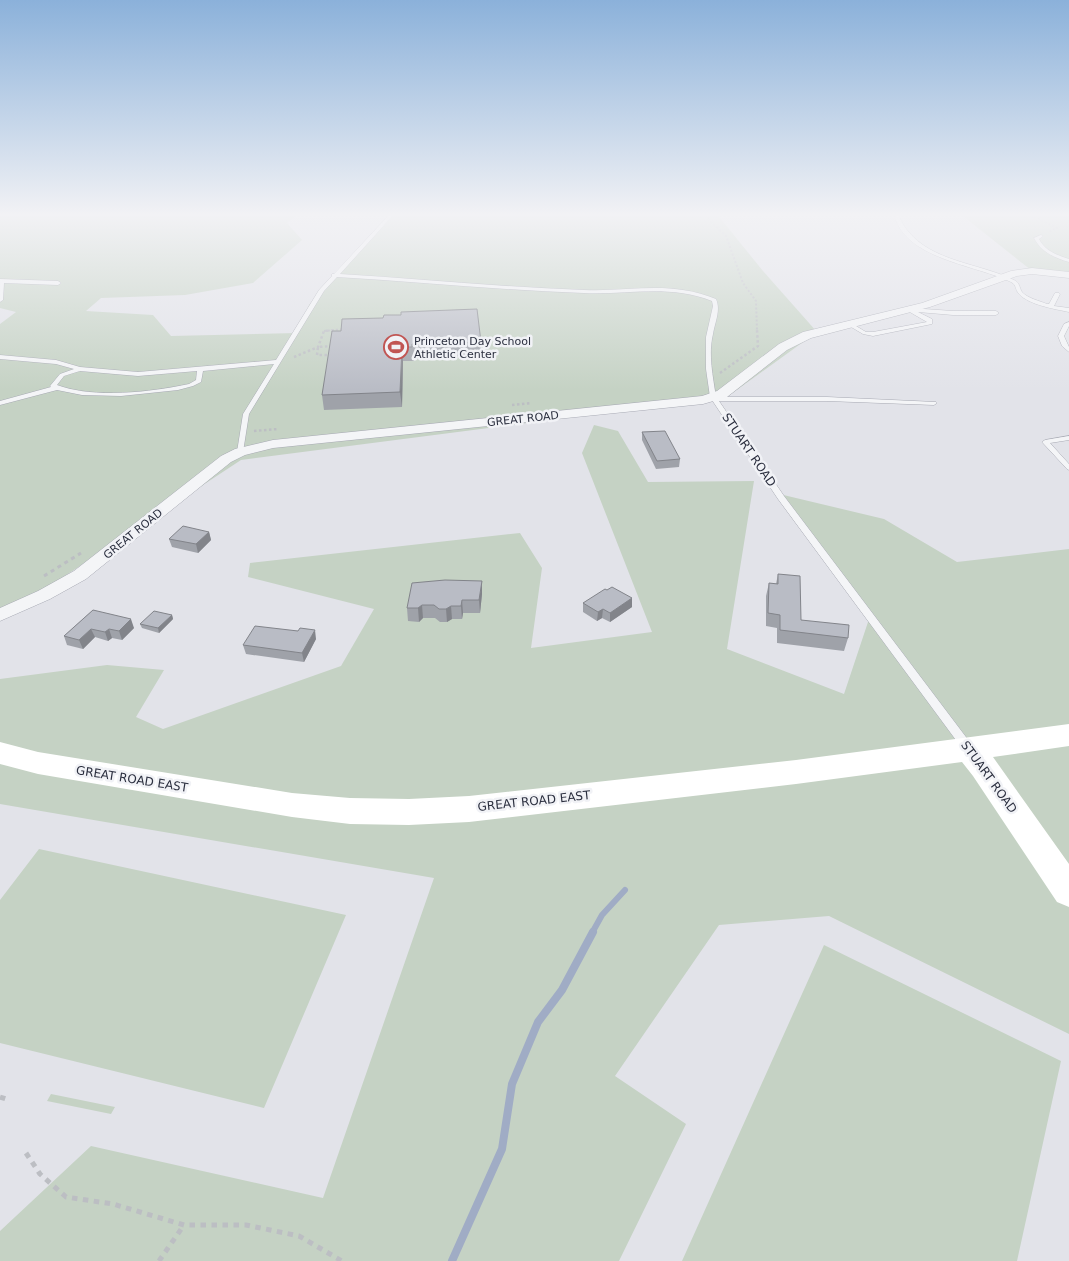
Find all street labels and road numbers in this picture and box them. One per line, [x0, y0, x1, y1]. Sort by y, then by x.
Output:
street label: GREAT ROAD [486, 409, 560, 429]
street label: STUART ROAD [719, 411, 779, 489]
street label: GREAT ROAD [101, 506, 165, 562]
street label: STUART ROAD [958, 738, 1020, 816]
street label: GREAT ROAD EAST [75, 763, 190, 795]
street label: GREAT ROAD EAST [477, 788, 592, 814]

